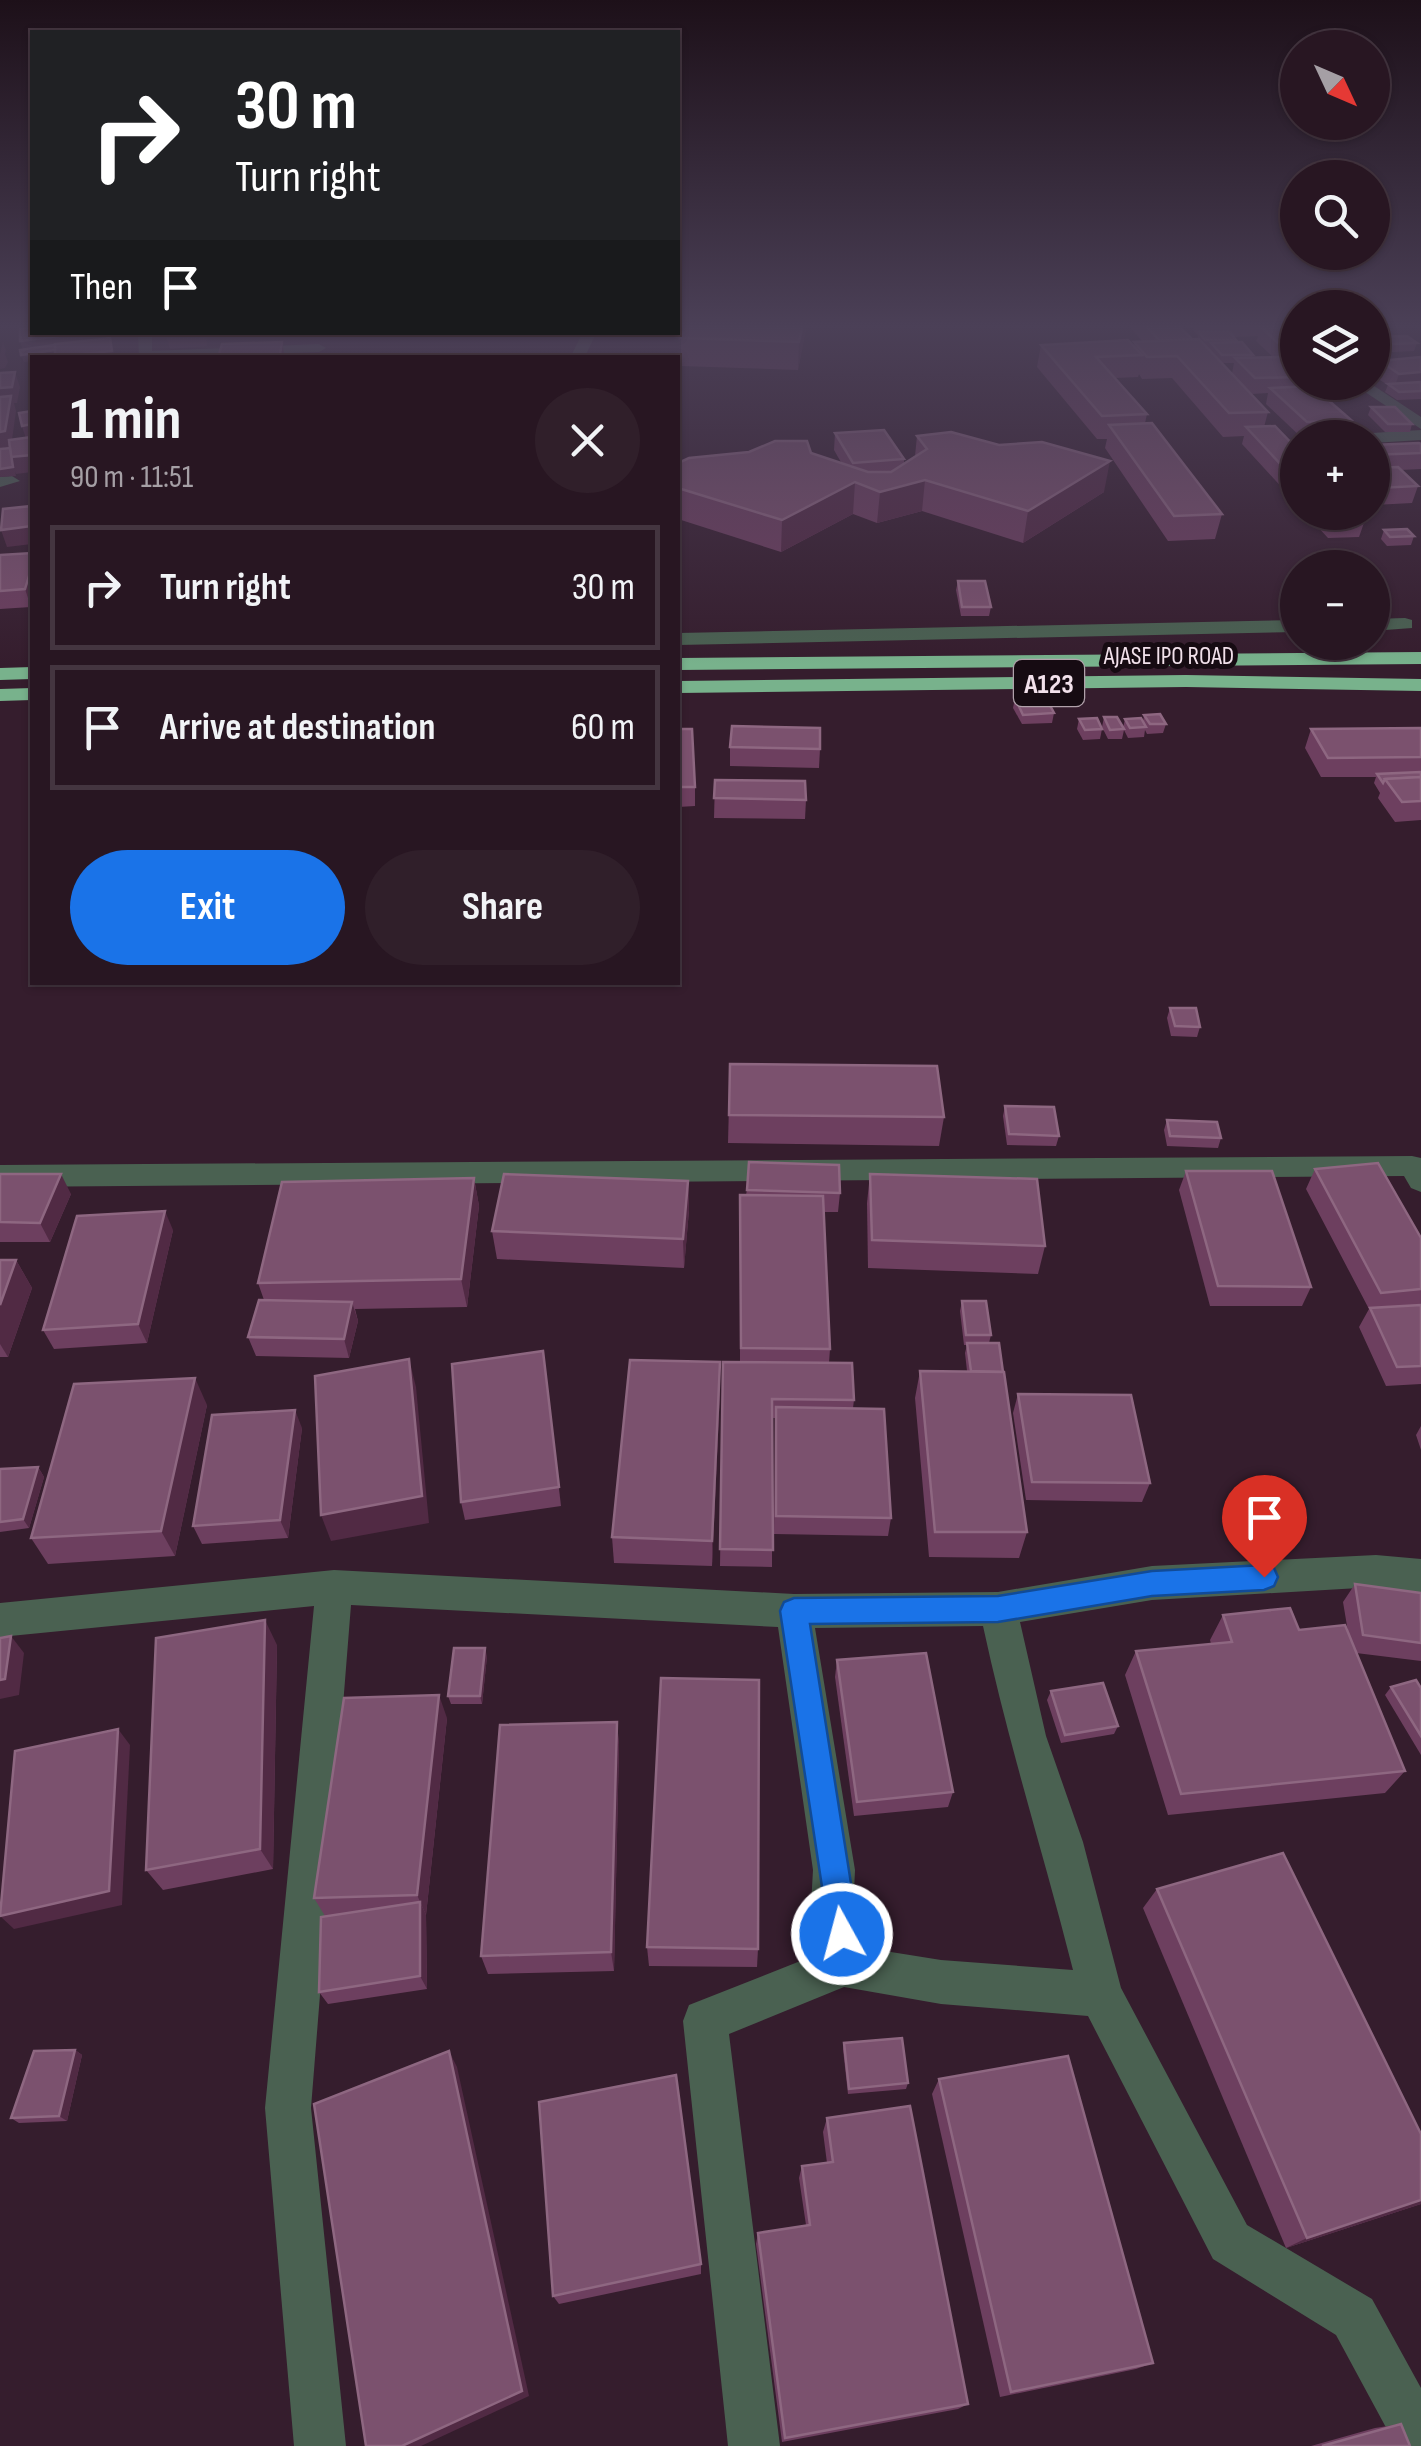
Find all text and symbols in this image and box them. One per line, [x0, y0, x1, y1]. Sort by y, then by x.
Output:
north arrow [1280, 30, 1390, 140]
map controls [1280, 30, 1390, 660]
text: 30 m [235, 65, 357, 149]
icon: right [70, 70, 200, 200]
text: Turn right [235, 150, 381, 205]
button: search [1280, 160, 1390, 270]
icon: arrive [153, 260, 208, 315]
text: Then [70, 265, 133, 310]
button: layers [1280, 290, 1390, 400]
text: 1 min [70, 384, 182, 456]
button: close [535, 388, 640, 493]
button: + [1280, 420, 1390, 530]
text: 90 m · 11:51 [70, 458, 193, 497]
button: − [1280, 550, 1390, 660]
icon: right [75, 560, 130, 615]
text: Turn right [160, 565, 291, 610]
text: 30 m [572, 565, 635, 610]
street label: AJASE IPO ROAD [1103, 641, 1234, 672]
road number: A123 [1014, 660, 1084, 706]
icon: arrive [75, 700, 130, 755]
text: Arrive at destination [160, 705, 435, 750]
text: 60 m [571, 705, 635, 750]
button: Exit [70, 850, 345, 965]
button: Share [365, 850, 640, 965]
pin [1222, 1475, 1307, 1578]
icon: arrive [1237, 1490, 1292, 1545]
position arrow [790, 1882, 894, 1986]

